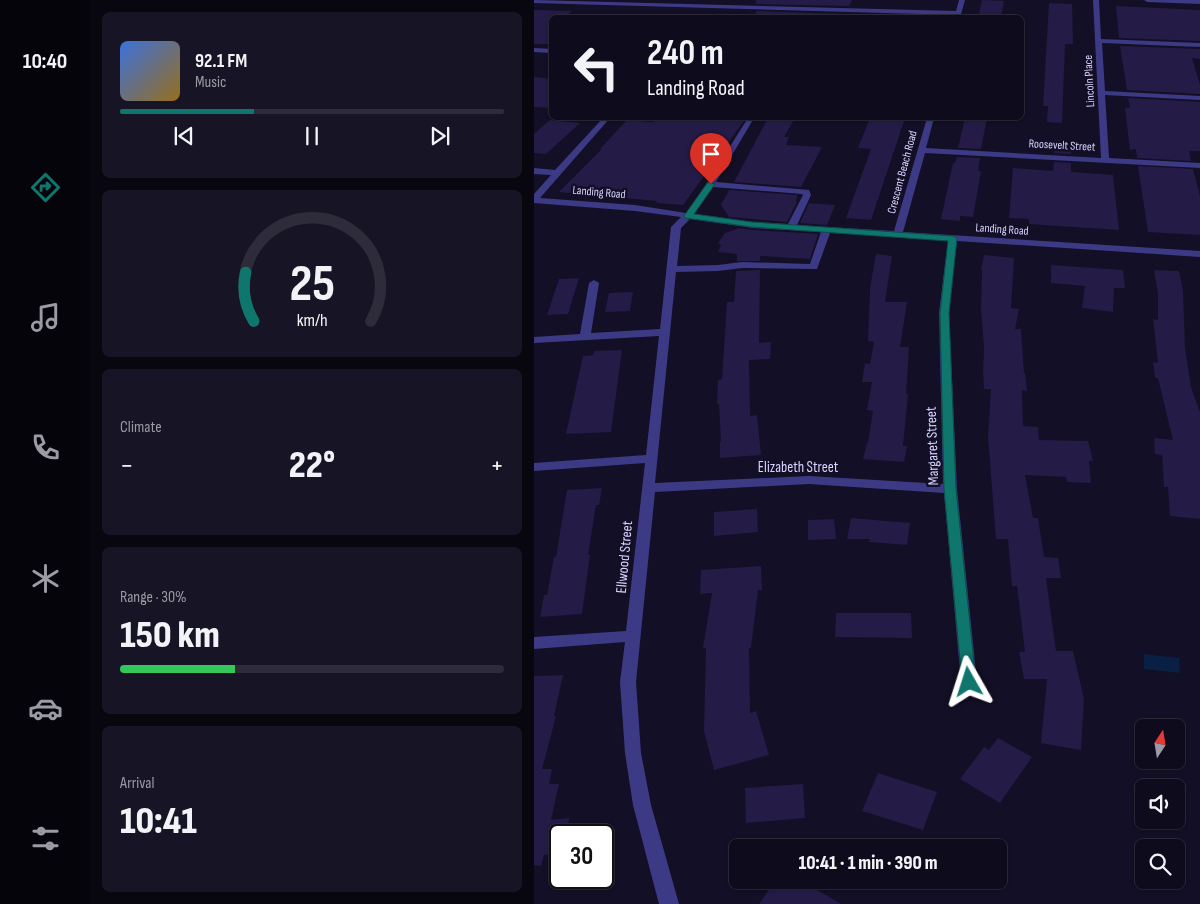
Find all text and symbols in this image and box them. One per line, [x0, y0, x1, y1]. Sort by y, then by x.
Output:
text: 240 m [647, 32, 724, 75]
icon: left [564, 35, 629, 100]
text: 10:40 [23, 48, 67, 75]
text: 92.1 FM [195, 50, 247, 73]
street label: Lincoln Place [1081, 54, 1098, 107]
text: Music [195, 73, 226, 92]
text: Landing Road [647, 75, 745, 102]
icon: previous [170, 122, 198, 150]
icon: pause [298, 122, 326, 150]
icon: next [426, 122, 454, 150]
street label: Crescent Beach Road [884, 129, 921, 215]
pin [690, 133, 732, 184]
street label: Roosevelt Street [1028, 136, 1096, 155]
icon: arrive [697, 140, 725, 168]
icon: directions [28, 170, 63, 205]
street label: Landing Road [572, 183, 626, 202]
street label: Landing Road [975, 220, 1029, 239]
text: 25 [289, 253, 335, 316]
icon: music [28, 300, 63, 335]
text: km/h [297, 310, 327, 331]
street label: Margaret Street [922, 406, 943, 486]
text: Climate [120, 418, 162, 437]
icon: phone [28, 430, 63, 465]
text: 22° [289, 443, 335, 488]
text: − [120, 449, 134, 482]
text: + [490, 449, 504, 482]
street label: Elizabeth Street [758, 458, 839, 477]
street label: Ellwood Street [612, 520, 637, 594]
icon: climate [28, 561, 63, 596]
text: Range · 30% [120, 588, 187, 607]
text: 150 km [120, 613, 220, 658]
position arrow [942, 655, 994, 707]
icon: car [28, 691, 63, 726]
north arrow [1135, 719, 1185, 769]
map controls [1135, 719, 1185, 889]
text: Arrival [120, 774, 154, 793]
button: sound [1135, 779, 1185, 829]
text: 10:41 [120, 799, 197, 844]
icon: filters [28, 821, 63, 856]
speed limit sign: 30 [549, 824, 614, 889]
button: search [1135, 839, 1185, 889]
text: 10:41 · 1 min · 390 m [798, 852, 938, 875]

